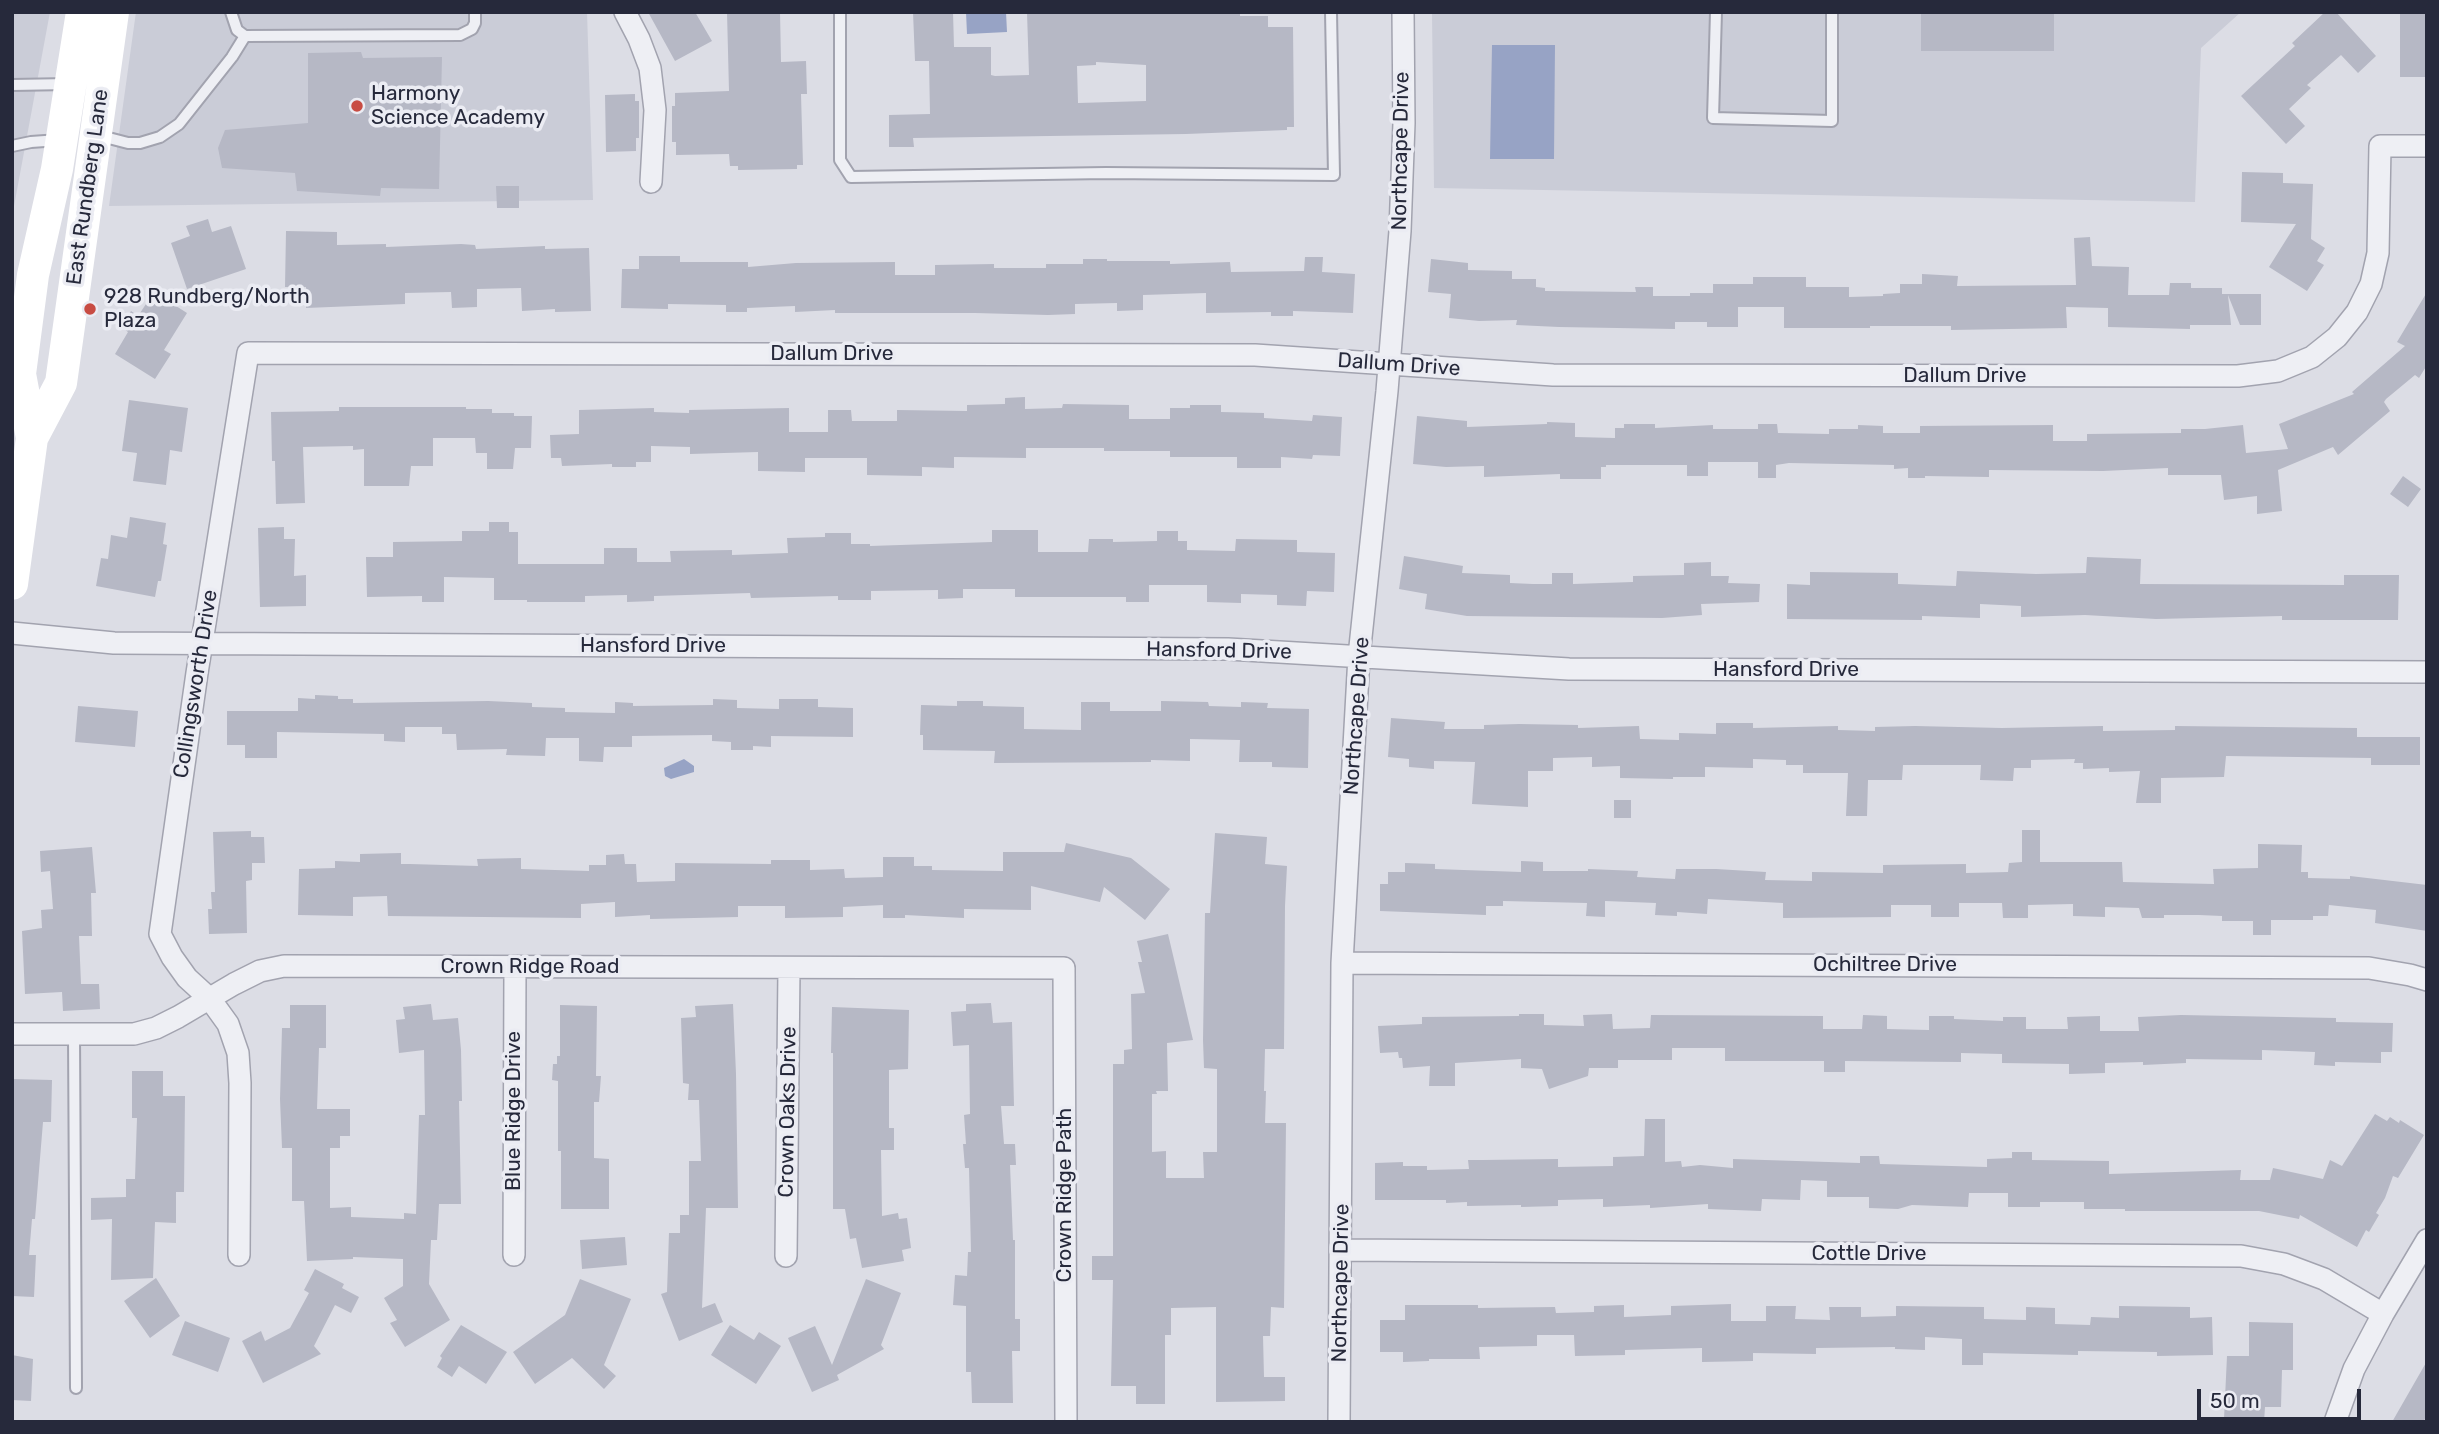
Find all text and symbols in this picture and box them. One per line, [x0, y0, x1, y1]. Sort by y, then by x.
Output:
street label: Northcape Drive [1387, 71, 1415, 231]
place label: Harmony Science Academy [371, 81, 545, 131]
street label: East Rundberg Lane [62, 87, 114, 287]
marker: Harmony Science Academy [349, 98, 365, 114]
place label: 928 Rundberg/North Plaza [104, 284, 310, 334]
marker: 928 Rundberg/North Plaza [82, 301, 98, 317]
street label: Dallum Drive [770, 341, 894, 367]
street label: Dallum Drive [1337, 348, 1461, 382]
street label: Dallum Drive [1903, 363, 2027, 389]
street label: Collingsworth Drive [169, 588, 223, 780]
street label: Hansford Drive [580, 633, 726, 659]
street label: Northcape Drive [1339, 636, 1375, 796]
street label: Hansford Drive [1146, 637, 1292, 665]
street label: Hansford Drive [1713, 657, 1859, 683]
street label: Ochiltree Drive [1813, 952, 1957, 978]
street label: Crown Ridge Road [441, 954, 619, 980]
street label: Crown Oaks Drive [774, 1026, 802, 1198]
street label: Blue Ridge Drive [501, 1031, 527, 1191]
street label: Crown Ridge Path [1052, 1108, 1078, 1282]
street label: Northcape Drive [1327, 1203, 1355, 1363]
street label: Cottle Drive [1812, 1241, 1926, 1267]
scale bar [2201, 1374, 2366, 1418]
text: 50 m [2210, 1388, 2260, 1413]

